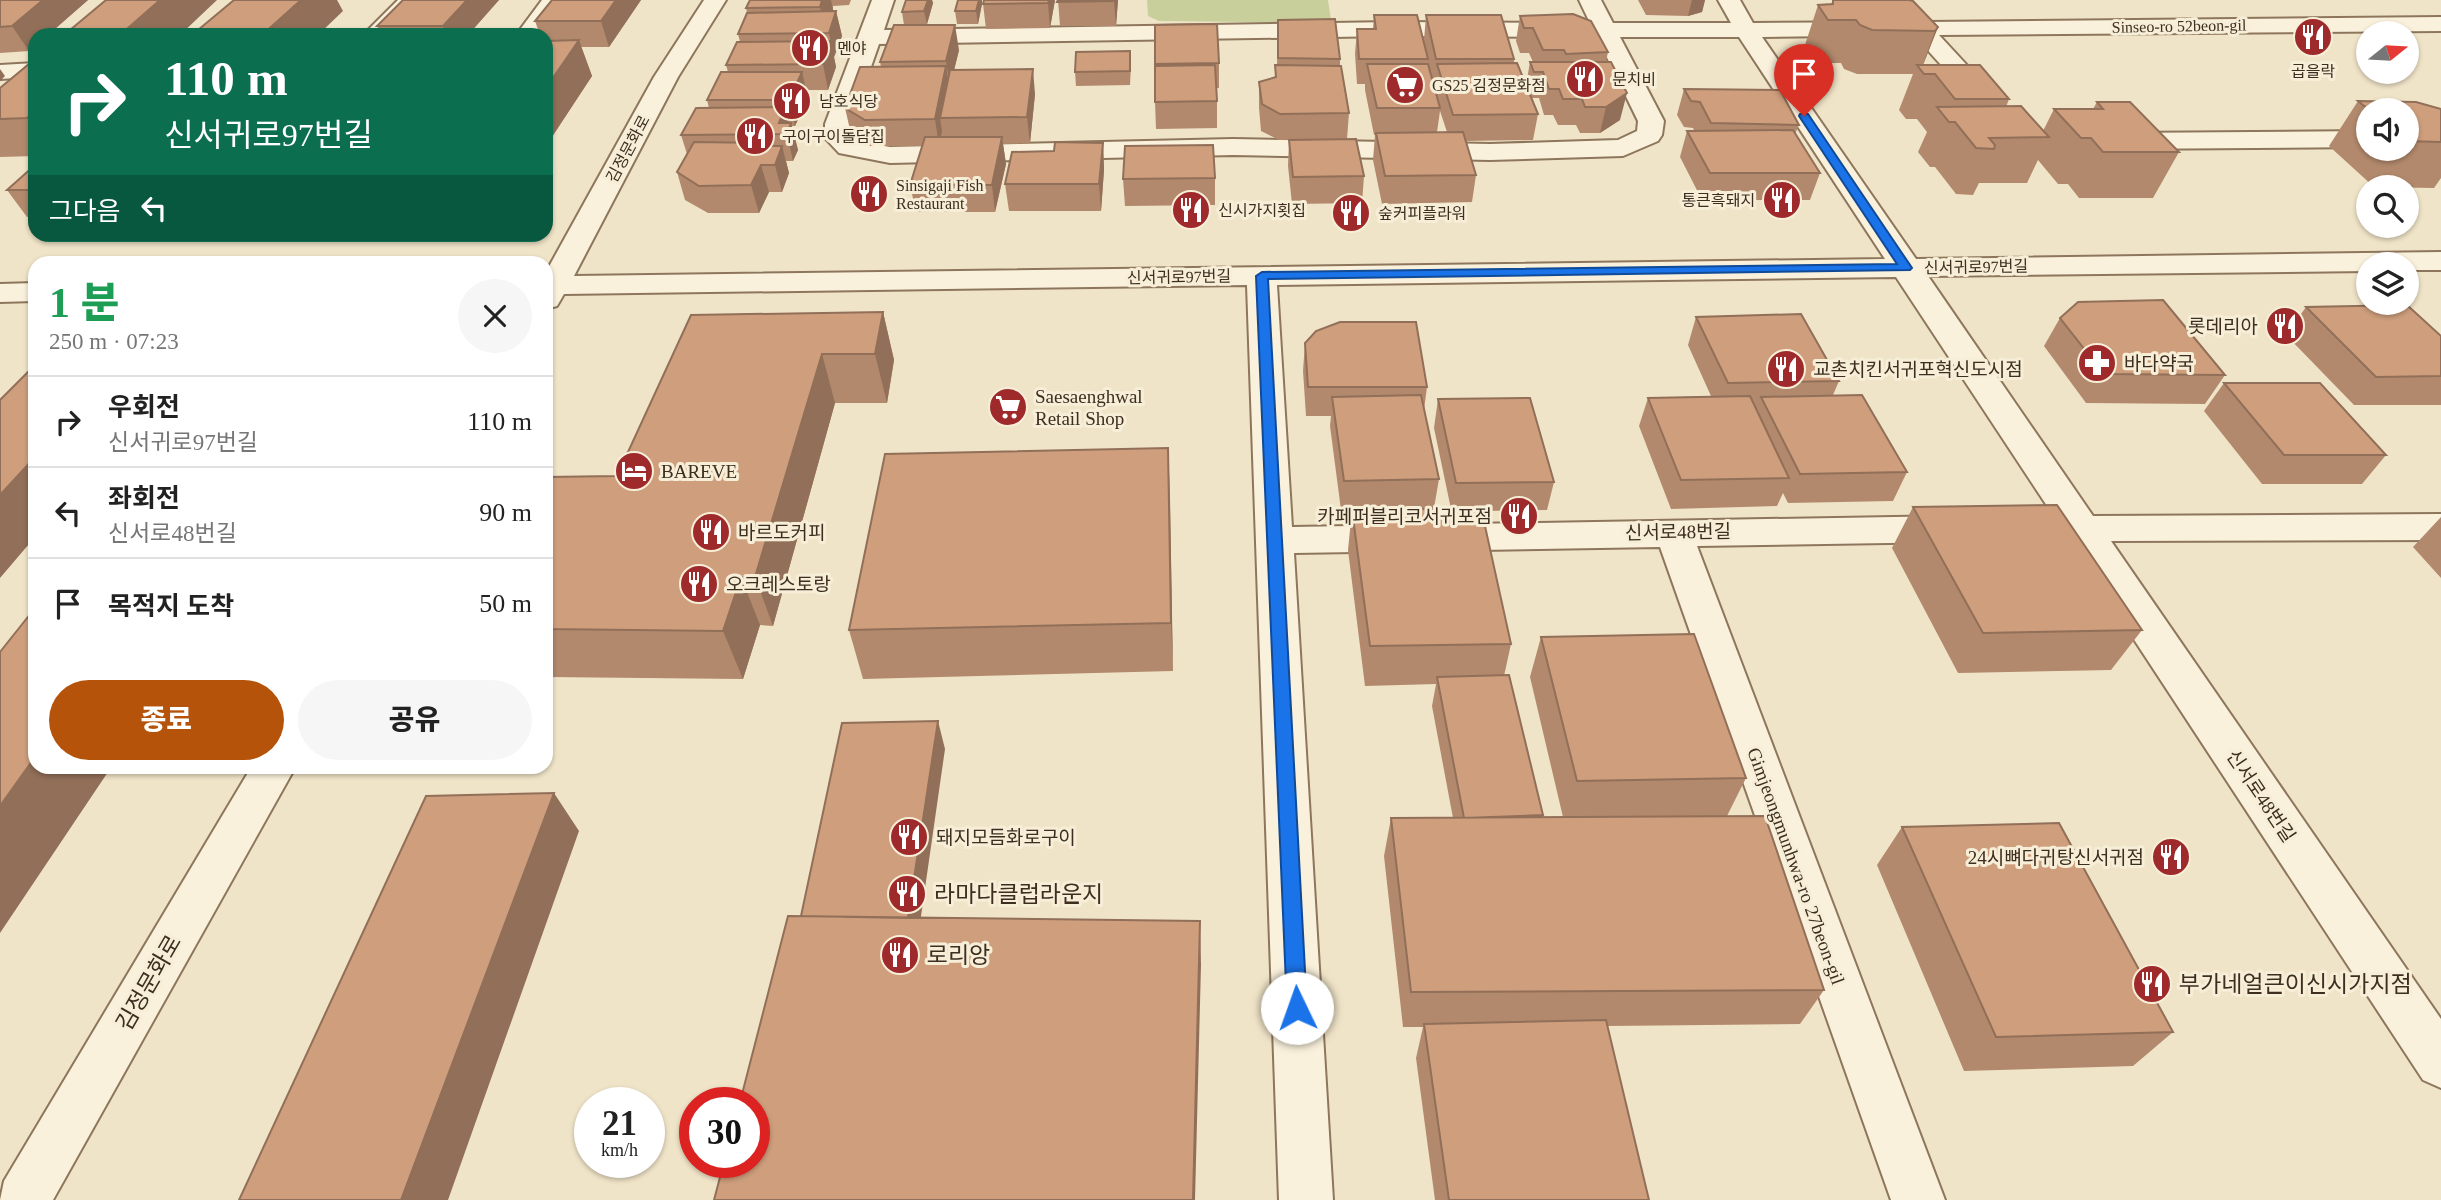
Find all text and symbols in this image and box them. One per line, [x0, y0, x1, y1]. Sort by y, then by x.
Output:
street label: Sinseo-ro 52beon-gil [2112, 16, 2247, 37]
restaurant icon: 곱을락 [2292, 16, 2334, 58]
north arrow [2356, 21, 2418, 84]
map controls [2356, 21, 2419, 315]
restaurant icon: 멘야 [789, 27, 831, 69]
place label: 멘야 [837, 40, 867, 57]
pin [1774, 44, 1834, 116]
text: 110 m [164, 51, 288, 106]
icon: arrive [1785, 55, 1823, 93]
icon: right [49, 56, 140, 147]
restaurant icon: 문치비 [1564, 58, 1606, 100]
place label: 곱을락 [2291, 63, 2335, 80]
supermarket icon: GS25 김정문화점 [1384, 64, 1426, 106]
place label: 문치비 [1612, 71, 1656, 88]
place label: GS25 김정문화점 [1432, 77, 1546, 94]
restaurant icon: 남호식당 [771, 80, 813, 122]
place label: 남호식당 [819, 93, 878, 110]
button: sound [2356, 98, 2419, 161]
street label: 김정문화로 [603, 112, 653, 185]
restaurant icon: 구이구이돌담집 [734, 115, 776, 157]
text: 신서귀로97번길 [164, 117, 373, 153]
place label: 구이구이돌담집 [782, 128, 885, 145]
restaurant icon: Sinsigaji Fish Restaurant [848, 173, 890, 215]
button: search [2356, 175, 2419, 238]
place label: Sinsigaji Fish Restaurant [896, 177, 984, 212]
restaurant icon: 통큰흑돼지 [1761, 179, 1803, 221]
icon: left [135, 189, 173, 227]
restaurant icon: 신시가지횟집 [1170, 189, 1212, 231]
restaurant icon: 숲커피플라워 [1330, 192, 1372, 234]
place label: 통큰흑돼지 [1681, 192, 1755, 209]
text: 그다음 [49, 197, 121, 226]
place label: 신시가지횟집 [1218, 202, 1306, 219]
place label: 숲커피플라워 [1378, 205, 1466, 222]
button: layers [2356, 252, 2419, 315]
street label: 신서귀로97번길 [1924, 258, 2028, 276]
street label: 신서귀로97번길 [1127, 268, 1231, 286]
button: close [458, 279, 532, 353]
text: 1 분 [49, 280, 119, 326]
restaurant icon: 롯데리아 [2264, 305, 2306, 347]
place label: 롯데리아 [2188, 316, 2258, 337]
text: 250 m · 07:23 [49, 329, 179, 354]
pharmacy icon: 바다약국 [2076, 342, 2118, 384]
restaurant icon: 교촌치킨서귀포혁신도시점 [1765, 348, 1807, 390]
place label: 바다약국 [2124, 353, 2194, 374]
place label: 교촌치킨서귀포혁신도시점 [1813, 359, 2023, 380]
supermarket icon: Saesaenghwal Retail Shop [987, 386, 1029, 428]
place label: Saesaenghwal Retail Shop [1035, 386, 1143, 429]
text: 우회전 [108, 393, 180, 422]
icon: right [49, 403, 87, 441]
text: 110 m [467, 407, 532, 436]
text: 신서귀로97번길 [108, 430, 258, 455]
hotel icon: BAREVE [613, 450, 655, 492]
place label: BAREVE [661, 461, 737, 482]
text: 좌회전 [108, 484, 180, 513]
icon: left [49, 494, 87, 532]
restaurant icon: 카페퍼블리코서귀포점 [1498, 495, 1540, 537]
text: 90 m [479, 498, 532, 527]
place label: 카페퍼블리코서귀포점 [1317, 506, 1492, 527]
restaurant icon: 바르도커피 [690, 511, 732, 553]
text: 신서로48번길 [108, 521, 237, 546]
street label: 신서로48번길 [1625, 521, 1731, 543]
place label: 바르도커피 [738, 522, 825, 543]
restaurant icon: 오크레스토랑 [678, 563, 720, 605]
place label: 오크레스토랑 [726, 574, 831, 595]
icon: arrive [49, 585, 87, 623]
text: 50 m [479, 589, 532, 618]
text: 목적지 도착 [108, 592, 234, 621]
button: 종료 [49, 680, 284, 760]
button: 공유 [298, 680, 532, 760]
street label: Gimjeongmunhwa-ro 27beon-gil [1743, 745, 1849, 987]
street label: 신서로48번길 [2223, 746, 2299, 846]
restaurant icon: 돼지모듬화로구이 [888, 816, 930, 858]
place label: 돼지모듬화로구이 [936, 827, 1076, 848]
restaurant icon: 24시뼈다귀탕신서귀점 [2150, 836, 2192, 878]
place label: 24시뼈다귀탕신서귀점 [1968, 847, 2144, 868]
restaurant icon: 라마다클럽라운지 [886, 873, 928, 915]
place label: 라마다클럽라운지 [934, 882, 1103, 907]
street label: 김정문화로 [112, 931, 186, 1035]
restaurant icon: 로리앙 [879, 934, 921, 976]
place label: 로리앙 [927, 943, 990, 968]
restaurant icon: 부가네얼큰이신시가지점 [2131, 963, 2173, 1005]
position arrow [1260, 971, 1334, 1045]
place label: 부가네얼큰이신시가지점 [2179, 972, 2412, 997]
speed limit sign: 30 [679, 1087, 770, 1178]
text: 21 [602, 1104, 637, 1143]
text: km/h [601, 1140, 638, 1160]

